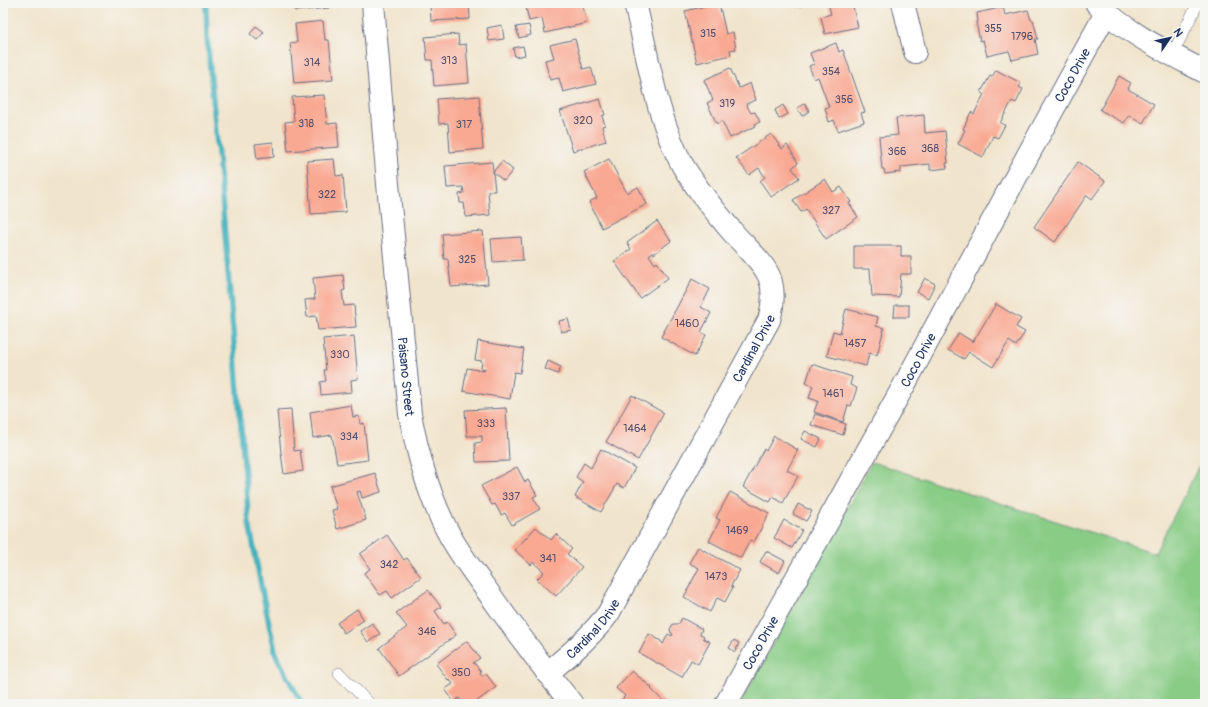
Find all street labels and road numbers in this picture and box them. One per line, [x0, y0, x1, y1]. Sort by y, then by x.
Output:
street label: Coco Drive [1052, 45, 1094, 105]
street label: Cardinal Drive [730, 313, 779, 385]
street label: Coco Drive [898, 330, 940, 390]
street label: Paisano Street [394, 336, 417, 418]
street label: Cardinal Drive [563, 596, 624, 663]
street label: Coco Drive [740, 613, 783, 673]

